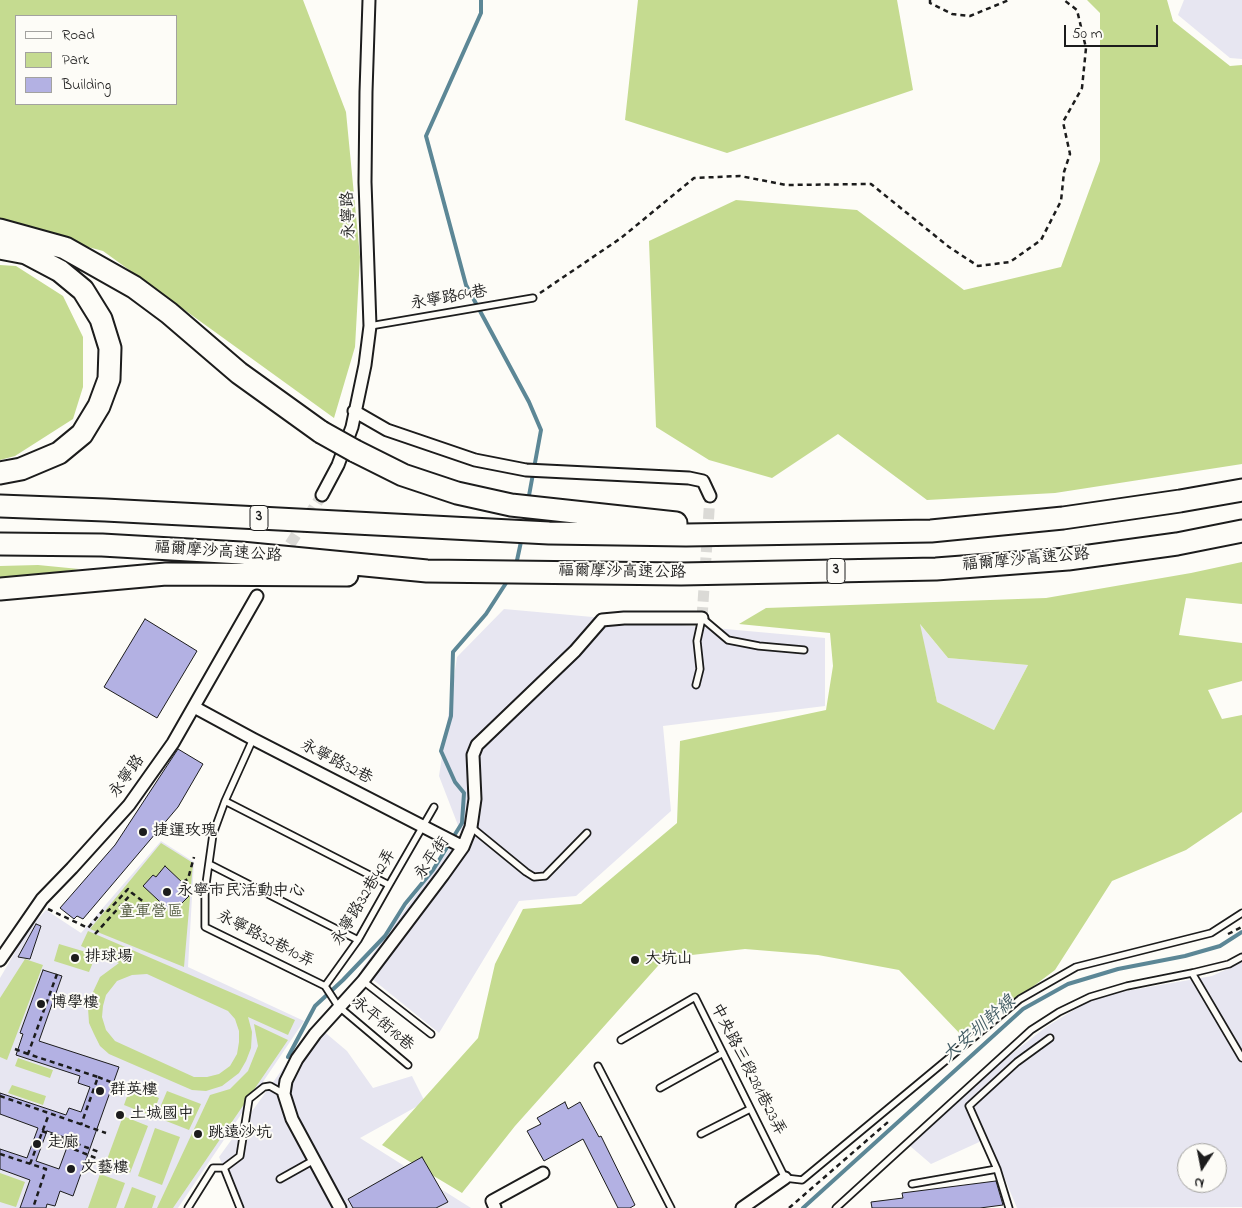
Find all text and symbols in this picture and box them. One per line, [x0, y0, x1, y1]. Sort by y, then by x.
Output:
legend [15, 15, 178, 105]
scale bar [1067, 15, 1161, 47]
text: 50 m [1072, 23, 1102, 45]
text: Road [62, 24, 95, 46]
text: Park [62, 49, 89, 71]
text: Building [62, 74, 111, 96]
street label: 永寧路 [340, 191, 360, 239]
street label: 永寧路64巷 [409, 283, 489, 315]
road number: 3 [250, 506, 268, 530]
street label: 福爾摩沙高速公路 [153, 539, 283, 567]
street label: 福爾摩沙高速公路 [961, 546, 1091, 576]
road number: 3 [827, 558, 845, 584]
street label: 福爾摩沙高速公路 [558, 562, 686, 584]
street label: 永寧路32巷 [297, 737, 375, 789]
street label: 永寧路 [106, 752, 150, 802]
place label: 捷運玫瑰 [153, 822, 217, 842]
marker: 捷運玫瑰 [137, 826, 149, 838]
street label: 永平街 [411, 834, 455, 884]
street label: 永寧路32巷42弄 [329, 846, 401, 950]
place label: 永寧市民活動中心 [177, 882, 305, 902]
marker: 永寧市民活動中心 [161, 886, 173, 898]
park label: 童軍營區 [119, 903, 183, 923]
street label: 永寧路32巷10弄 [213, 907, 317, 973]
place label: 排球場 [85, 948, 133, 968]
place label: 大坑山 [645, 950, 693, 970]
marker: 排球場 [69, 952, 81, 964]
marker: 大坑山 [629, 954, 641, 966]
water label: 大安圳幹線 [939, 992, 1021, 1068]
place label: 博學樓 [51, 994, 99, 1014]
street label: 永平街18巷 [347, 994, 417, 1056]
marker: 博學樓 [35, 998, 47, 1010]
street label: 中央路三段281巷23弄 [705, 1001, 789, 1139]
place label: 群英樓 [110, 1081, 158, 1101]
marker: 群英樓 [94, 1085, 106, 1097]
place label: 土城國中 [130, 1105, 194, 1125]
marker: 土城國中 [114, 1109, 126, 1121]
place label: 跳遠沙坑 [208, 1124, 272, 1144]
marker: 跳遠沙坑 [192, 1128, 204, 1140]
place label: 走廊 [47, 1134, 79, 1154]
marker: 走廊 [31, 1138, 43, 1150]
north arrow [1177, 1143, 1227, 1193]
place label: 文藝樓 [81, 1159, 129, 1179]
marker: 文藝樓 [65, 1163, 77, 1175]
text: N [1193, 1171, 1206, 1193]

